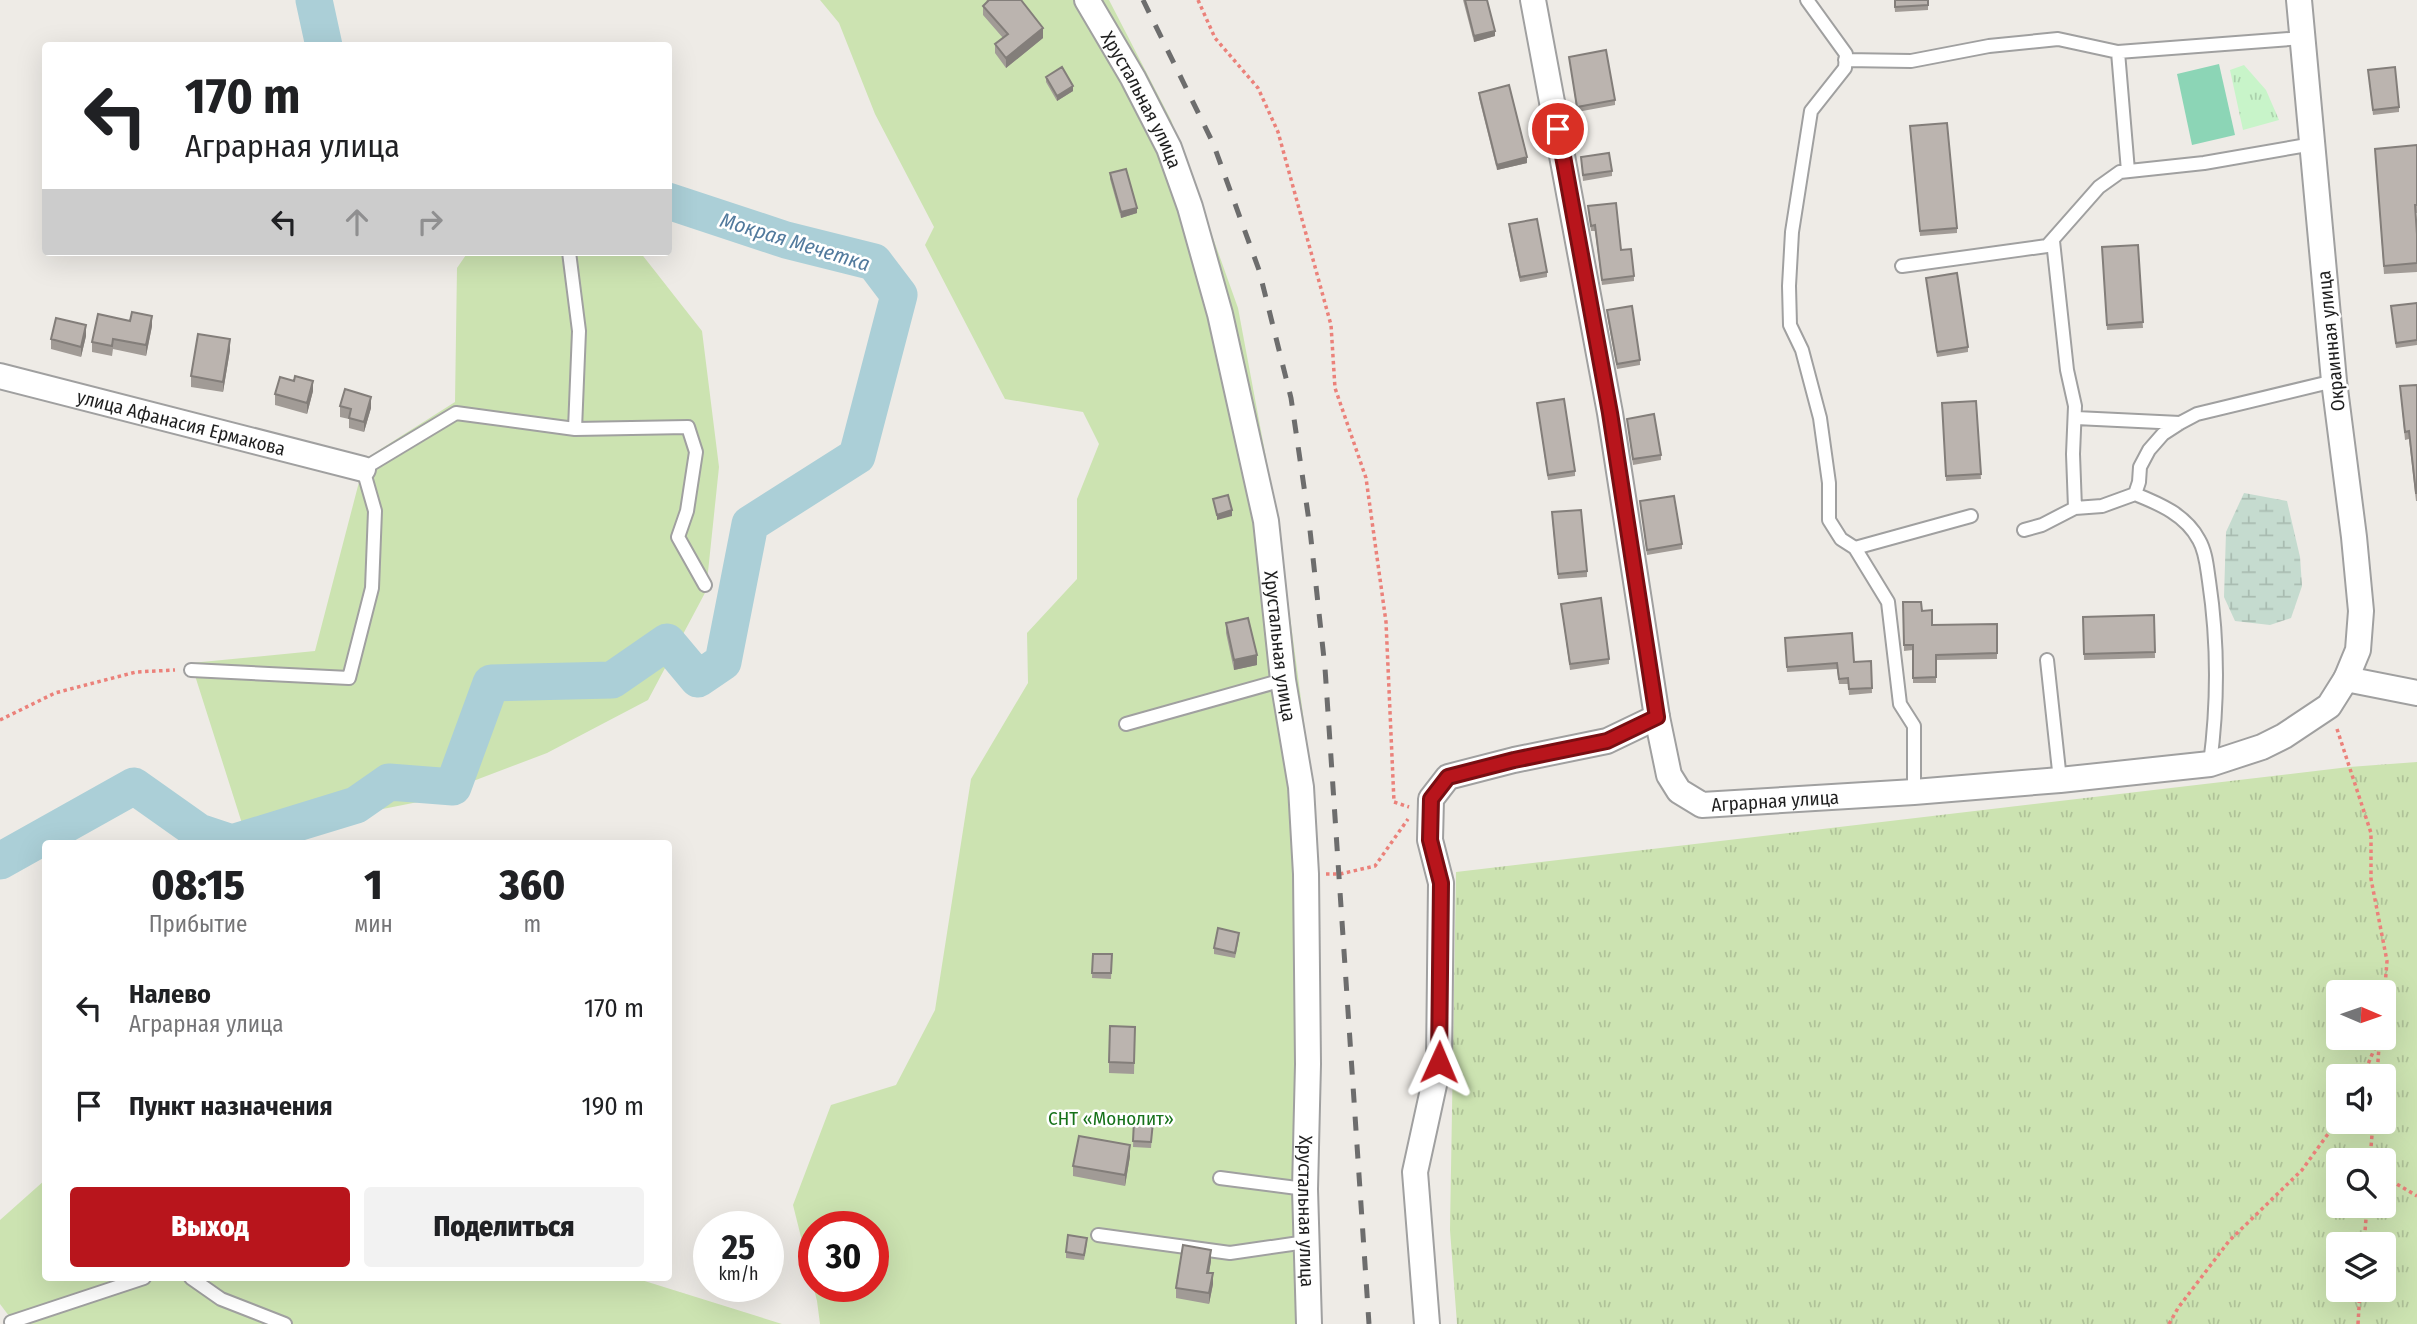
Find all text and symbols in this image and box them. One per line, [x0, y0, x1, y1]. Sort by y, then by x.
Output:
street label: Хрустальная улица [1096, 27, 1187, 171]
text: 170 m [185, 67, 301, 126]
icon: left [70, 70, 161, 161]
pin [1528, 99, 1588, 159]
icon: arrive [1539, 110, 1577, 148]
text: Аграрная улица [185, 127, 400, 165]
icon: left [265, 203, 303, 241]
icon: ahead [338, 203, 376, 241]
icon: right [411, 203, 449, 241]
water label: Мокрая Мечетка [717, 207, 873, 277]
street label: Окраинная улица [2312, 270, 2350, 412]
street label: улица Афанасия Ермакова [75, 385, 288, 460]
street label: Хрустальная улица [1260, 570, 1301, 723]
street label: Аграрная улица [1711, 785, 1840, 816]
text: 08:15 [151, 860, 245, 910]
text: 1 [364, 860, 383, 910]
text: 360 [499, 860, 565, 910]
text: Прибытие [149, 910, 247, 938]
text: мин [354, 910, 393, 938]
text: m [524, 910, 541, 938]
text: Налево [129, 979, 211, 1010]
north arrow [2326, 980, 2396, 1050]
map controls [2326, 980, 2396, 1302]
icon: left [70, 989, 108, 1027]
text: 170 m [584, 993, 644, 1024]
text: Аграрная улица [129, 1010, 284, 1038]
position arrow [1402, 1025, 1476, 1099]
button: sound [2326, 1064, 2396, 1134]
icon: arrive [70, 1087, 108, 1125]
text: Пункт назначения [129, 1091, 333, 1122]
text: 190 m [582, 1091, 644, 1122]
park label: СНТ «Монолит» [1048, 1107, 1174, 1130]
street label: Хрустальная улица [1293, 1135, 1319, 1288]
button: search [2326, 1148, 2396, 1218]
button: Выход [70, 1187, 350, 1267]
button: Поделиться [364, 1187, 644, 1267]
speed limit sign: 30 [798, 1211, 889, 1302]
text: 25 [722, 1226, 755, 1268]
button: layers [2326, 1232, 2396, 1302]
text: km/h [718, 1263, 759, 1285]

